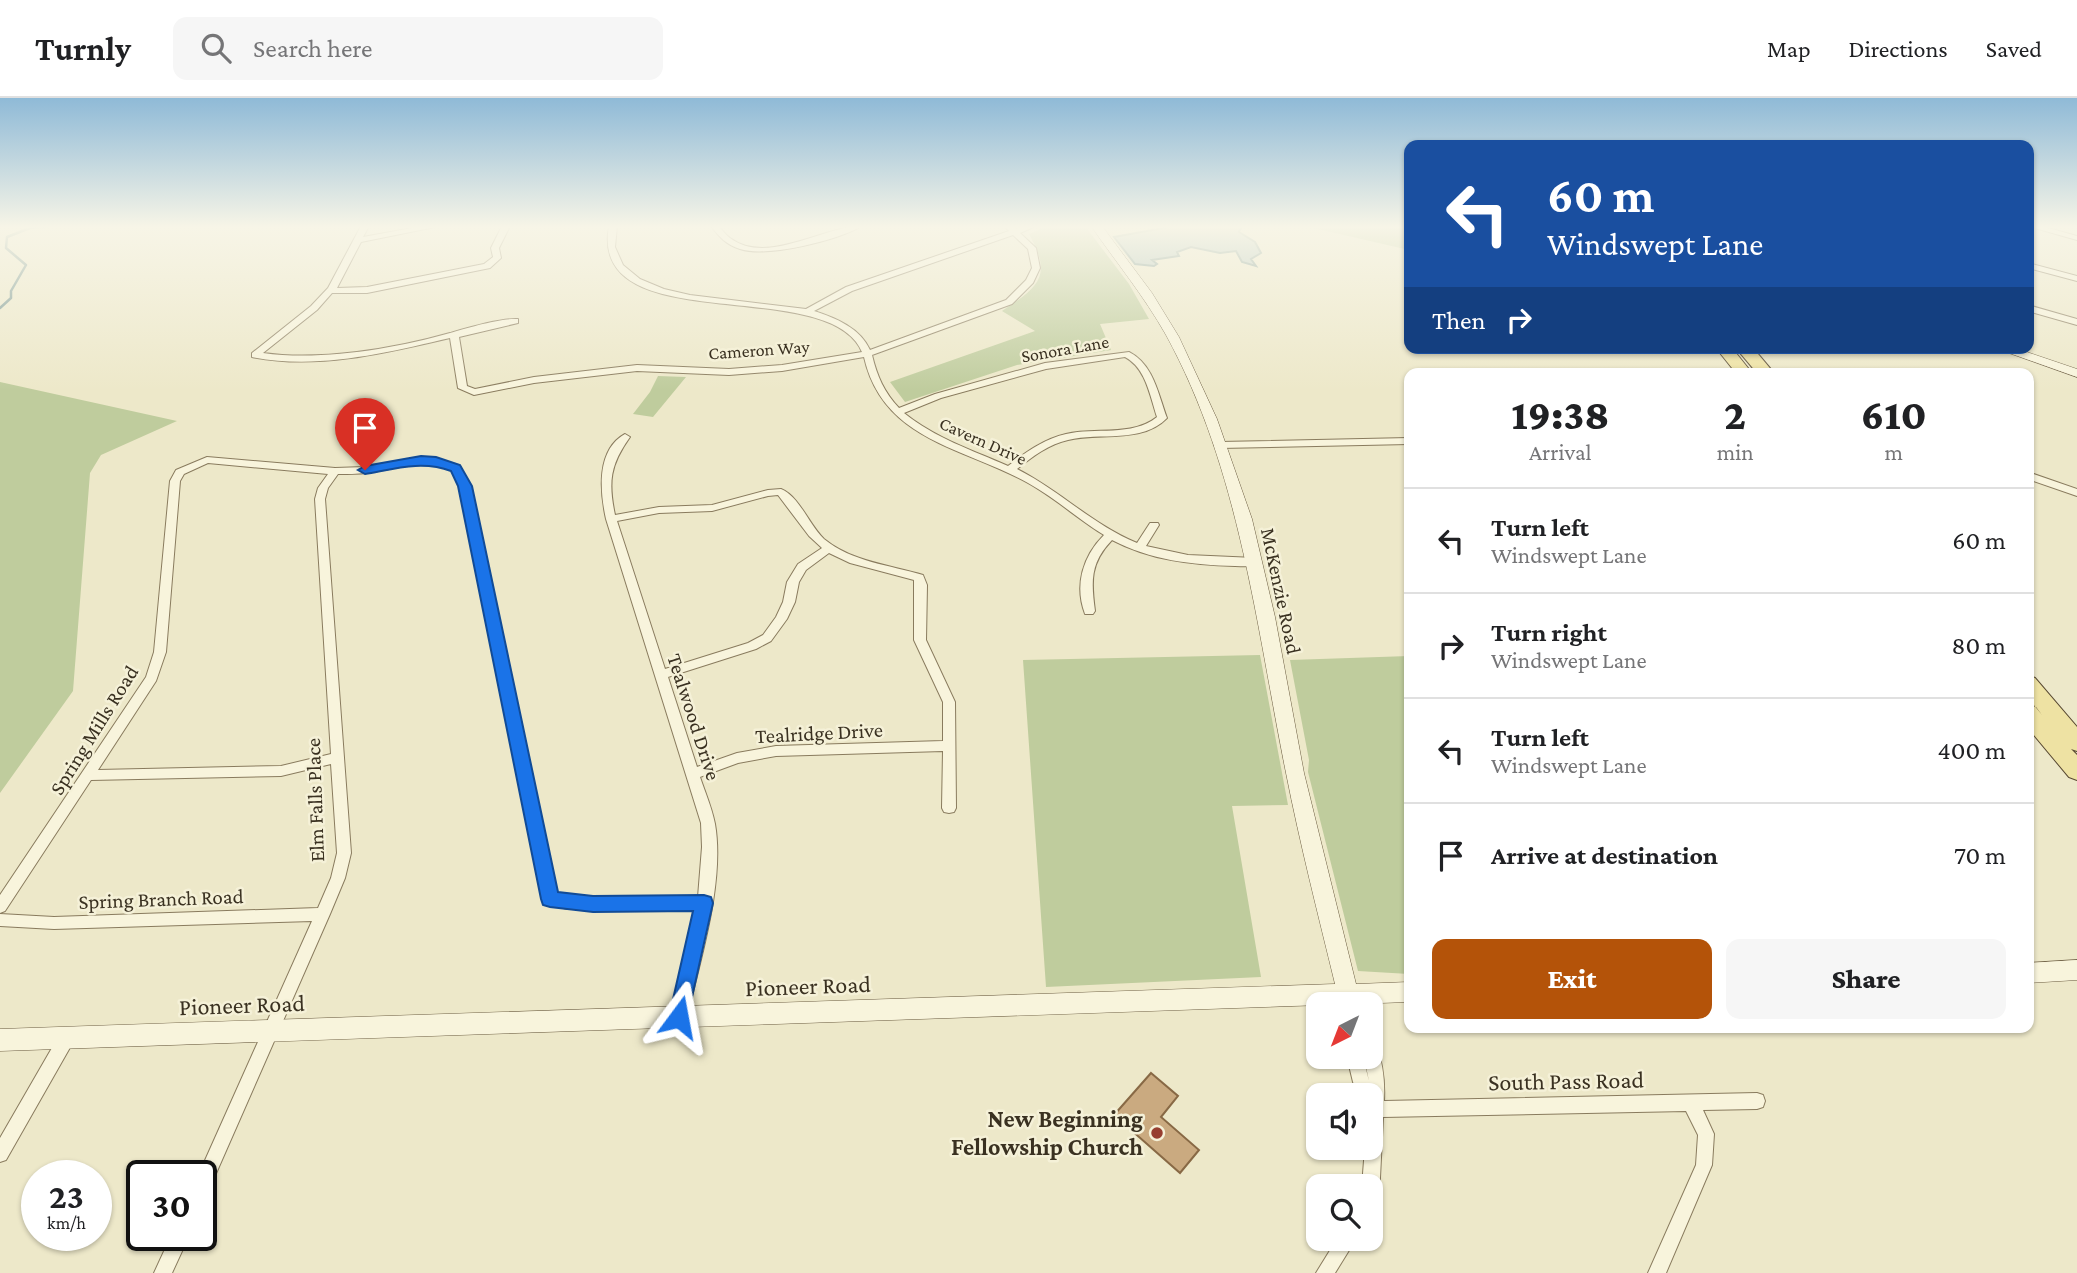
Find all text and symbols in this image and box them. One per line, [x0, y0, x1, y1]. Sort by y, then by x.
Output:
search box [173, 17, 663, 80]
icon: search [197, 29, 235, 67]
text: Turnly [35, 30, 131, 67]
text: Search here [253, 34, 372, 63]
text: Map [1767, 35, 1811, 62]
text: Directions [1849, 35, 1948, 62]
text: Saved [1986, 35, 2042, 62]
icon: left [1432, 168, 1523, 259]
text: 60 m [1547, 168, 1654, 223]
text: Windswept Lane [1547, 226, 1763, 262]
icon: right [1500, 301, 1538, 339]
text: Then [1432, 306, 1486, 335]
street label: Sonora Lane [1020, 331, 1110, 367]
street label: Cameron Way [708, 336, 811, 364]
text: 19:38 [1511, 391, 1610, 438]
text: 2 [1724, 391, 1746, 438]
text: 610 [1861, 391, 1927, 438]
pin [335, 398, 395, 470]
icon: arrive [346, 409, 384, 447]
street label: Cavern Drive [936, 413, 1030, 469]
text: Arrival [1529, 439, 1592, 465]
text: min [1717, 439, 1754, 465]
text: m [1884, 439, 1903, 465]
text: Turn left [1491, 513, 1589, 542]
icon: left [1432, 522, 1470, 560]
street label: McKenzie Road [1256, 526, 1306, 656]
text: 60 m [1952, 526, 2006, 555]
text: Windswept Lane [1491, 542, 1647, 568]
text: Turn right [1491, 618, 1607, 647]
icon: right [1432, 627, 1470, 665]
text: 80 m [1952, 631, 2006, 660]
text: Windswept Lane [1491, 647, 1647, 673]
street label: Tealwood Drive [662, 651, 726, 783]
street label: Spring Mills Road [45, 661, 143, 799]
street label: Tealridge Drive [754, 718, 884, 748]
text: Turn left [1491, 723, 1589, 752]
icon: left [1432, 732, 1470, 770]
text: 400 m [1938, 736, 2006, 765]
street label: Elm Falls Place [301, 738, 329, 862]
text: Windswept Lane [1491, 752, 1647, 778]
icon: arrive [1432, 837, 1470, 875]
text: Arrive at destination [1491, 841, 1718, 870]
text: 70 m [1954, 841, 2006, 870]
street label: Spring Branch Road [78, 884, 244, 914]
button: Exit [1432, 939, 1712, 1019]
button: Share [1726, 939, 2006, 1019]
street label: Pioneer Road [745, 970, 872, 1001]
position arrow [642, 980, 716, 1054]
street label: Pioneer Road [179, 989, 306, 1020]
north arrow [1306, 992, 1382, 1069]
map controls [1306, 992, 1383, 1251]
street label: South Pass Road [1488, 1066, 1645, 1095]
button: sound [1306, 1083, 1383, 1160]
place label: New Beginning Fellowship Church [951, 1105, 1143, 1160]
marker: New Beginning Fellowship Church [1149, 1125, 1165, 1141]
speed limit sign: 30 [126, 1160, 217, 1251]
button: search [1306, 1174, 1383, 1251]
text: 23 [49, 1177, 84, 1216]
text: km/h [47, 1213, 86, 1233]

